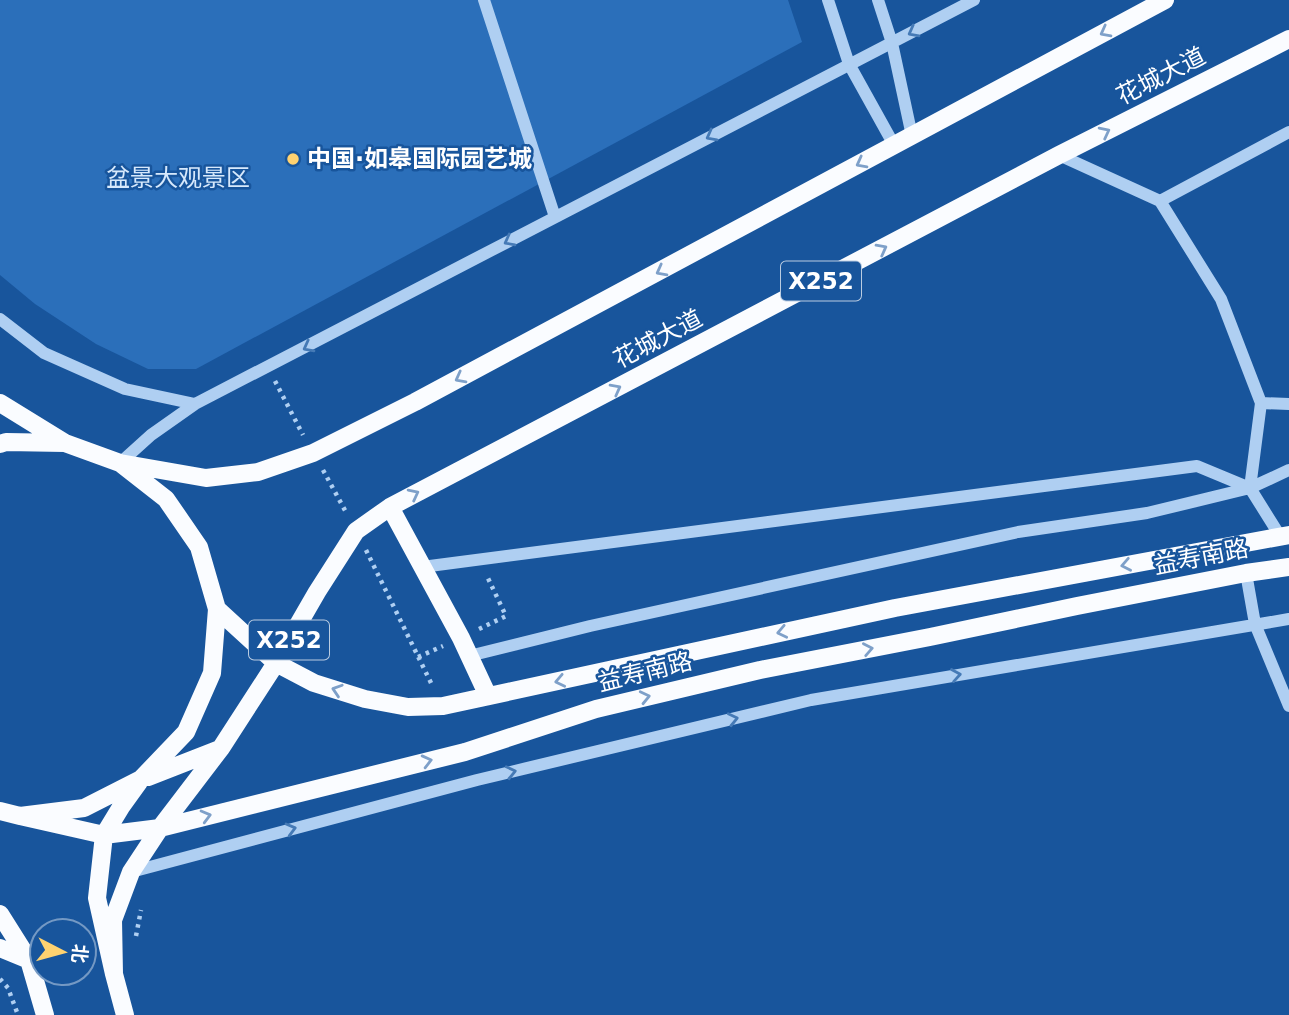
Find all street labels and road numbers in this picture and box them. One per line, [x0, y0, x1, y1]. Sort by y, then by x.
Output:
street label: 花城大道 [1112, 42, 1210, 110]
road number: X252 [781, 262, 861, 300]
street label: 花城大道 [609, 304, 707, 374]
street label: 益寿南路 [1151, 534, 1251, 580]
road number: X252 [249, 620, 329, 660]
street label: 益寿南路 [595, 647, 695, 697]

